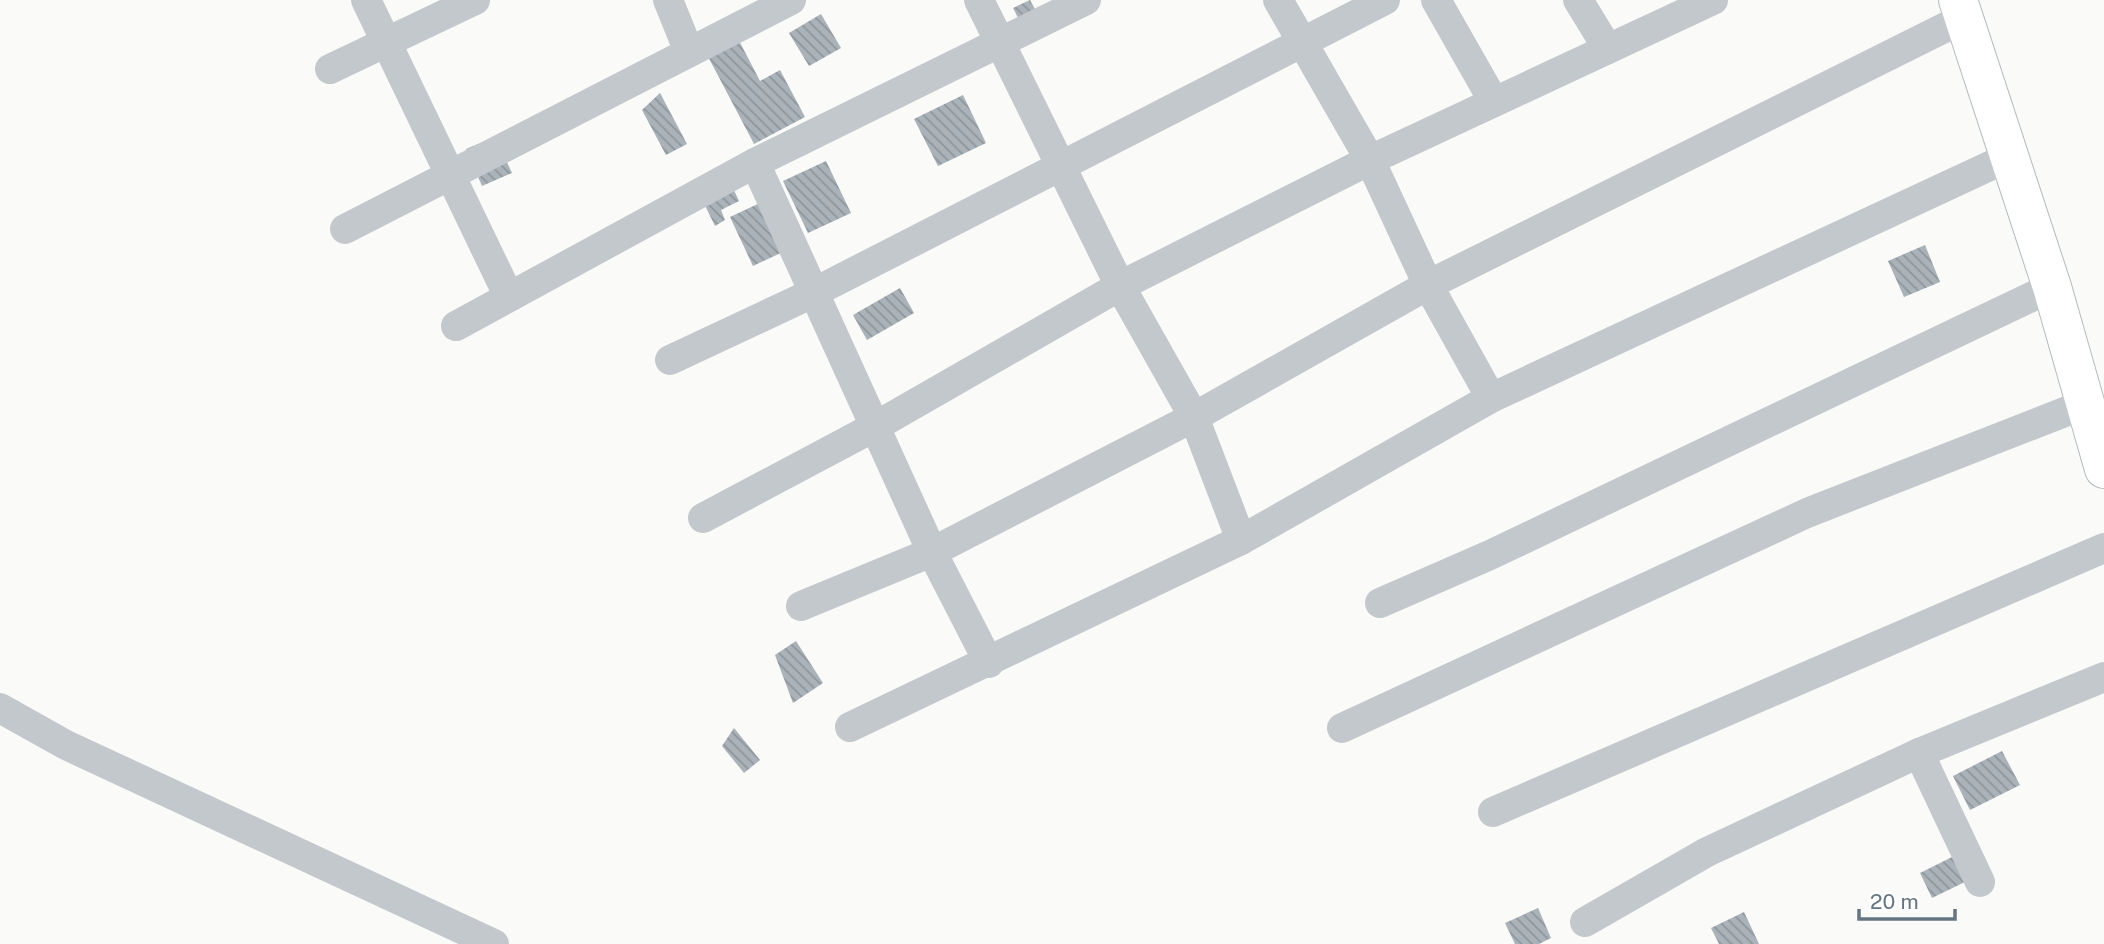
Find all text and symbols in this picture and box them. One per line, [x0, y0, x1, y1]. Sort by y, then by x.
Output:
scale bar [1859, 878, 1955, 922]
text: 20 m [1870, 889, 1919, 914]

